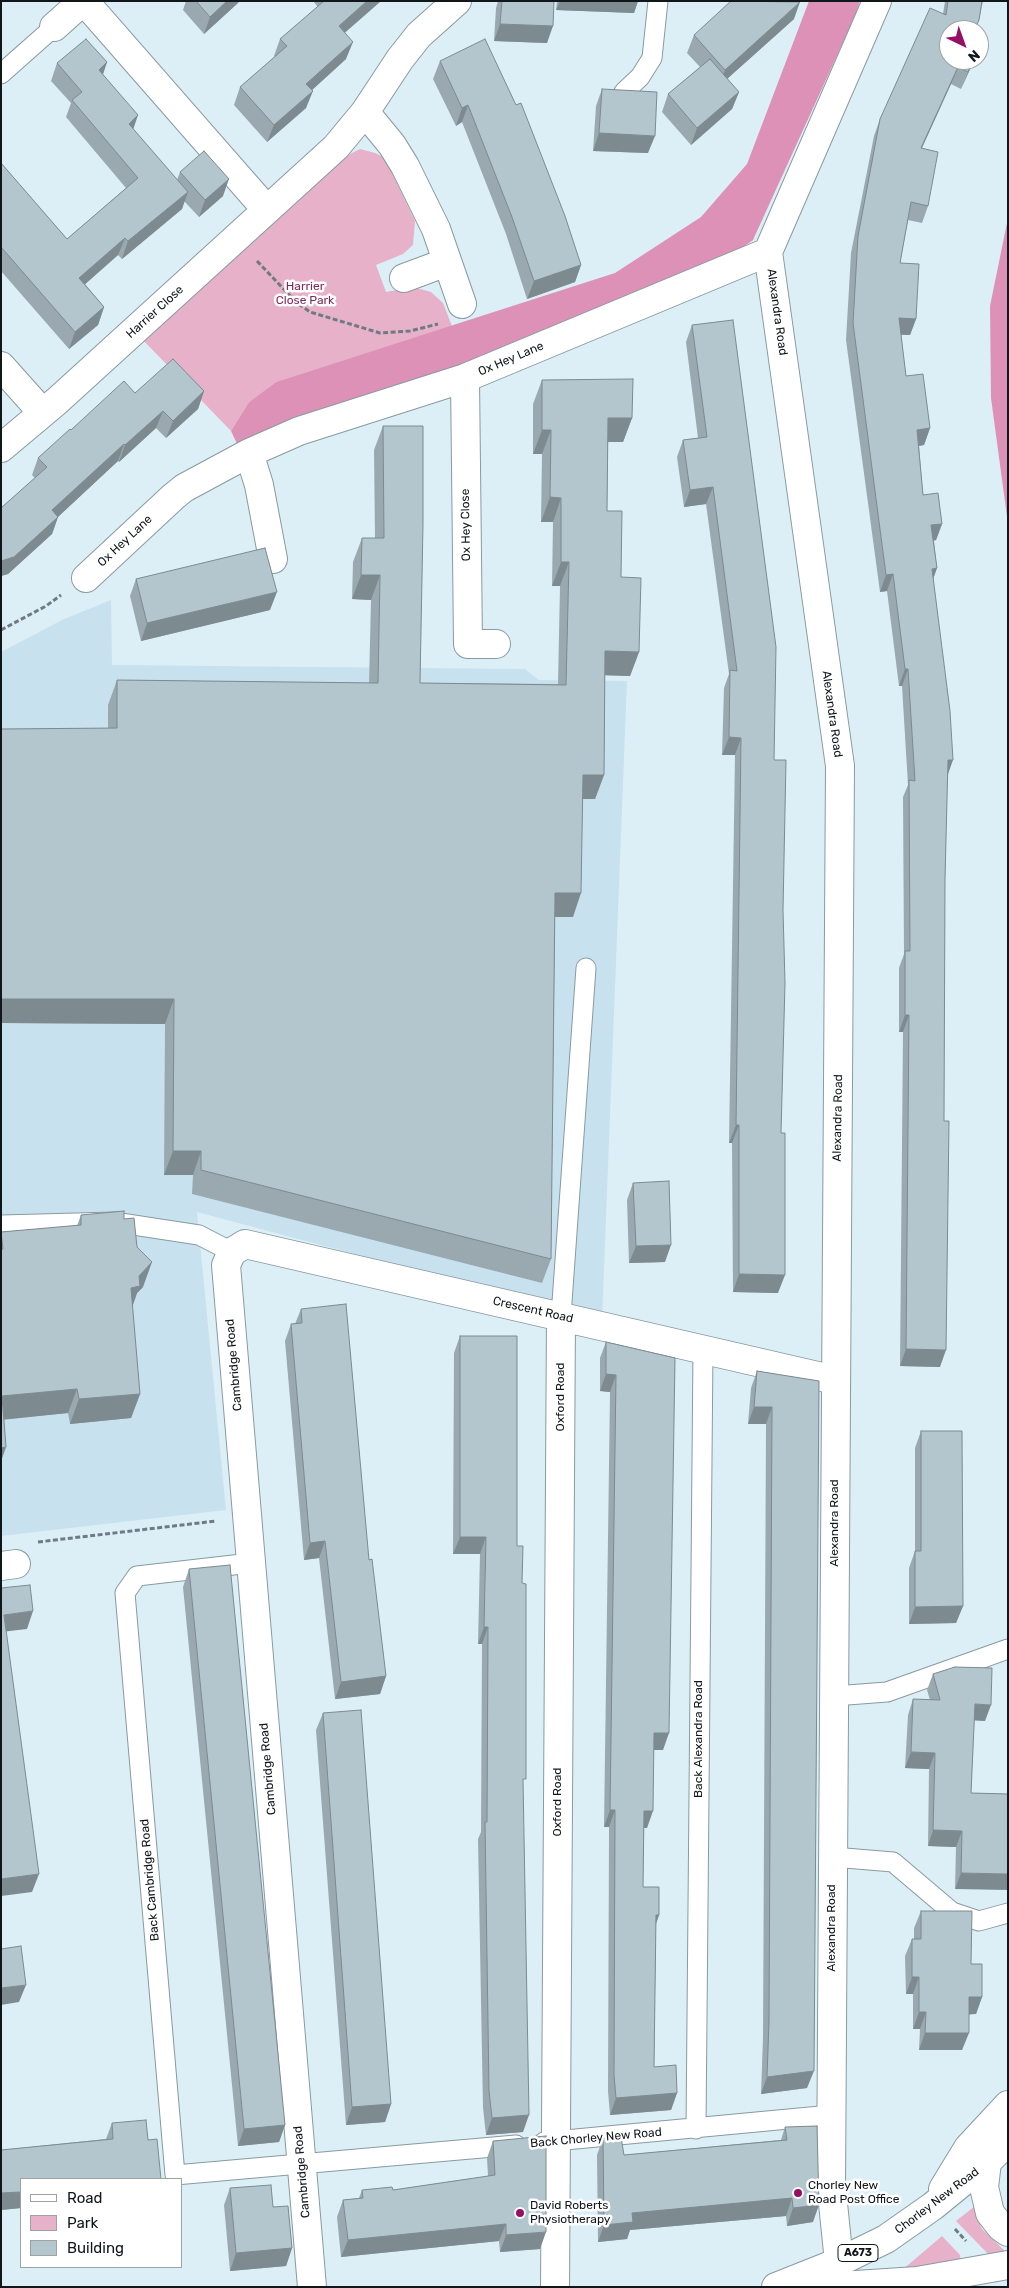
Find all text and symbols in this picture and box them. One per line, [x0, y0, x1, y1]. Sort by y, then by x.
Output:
north arrow [939, 20, 989, 70]
text: N [964, 46, 983, 65]
street label: Alexandra Road [764, 268, 790, 356]
park label: Harrier Close Park [276, 280, 334, 308]
street label: Harrier Close [123, 283, 187, 341]
street label: Ox Hey Lane [476, 339, 546, 379]
street label: Ox Hey Close [458, 488, 474, 562]
street label: Ox Hey Lane [95, 512, 155, 570]
street label: Alexandra Road [819, 670, 845, 758]
street label: Alexandra Road [830, 1074, 846, 1162]
street label: Crescent Road [491, 1294, 575, 1326]
street label: Cambridge Road [223, 1318, 245, 1412]
street label: Oxford Road [554, 1363, 568, 1431]
street label: Alexandra Road [828, 1479, 842, 1567]
street label: Back Alexandra Road [692, 1680, 706, 1798]
street label: Cambridge Road [257, 1722, 279, 1816]
street label: Oxford Road [551, 1768, 565, 1836]
street label: Back Cambridge Road [137, 1818, 163, 1942]
street label: Alexandra Road [825, 1884, 839, 1972]
street label: Cambridge Road [291, 2125, 313, 2219]
street label: Back Chorley New Road [530, 2125, 662, 2151]
street label: Chorley New Road [892, 2165, 982, 2237]
legend [20, 2178, 182, 2268]
place label: Chorley New Road Post Office [808, 2179, 899, 2207]
marker: Chorley New Road Post Office [792, 2187, 804, 2199]
text: Road [67, 2189, 103, 2207]
place label: David Roberts Physiotherapy [530, 2199, 610, 2227]
marker: David Roberts Physiotherapy [514, 2207, 526, 2219]
text: Park [67, 2214, 98, 2232]
text: Building [67, 2239, 124, 2257]
road number: A673 [838, 2244, 878, 2262]

